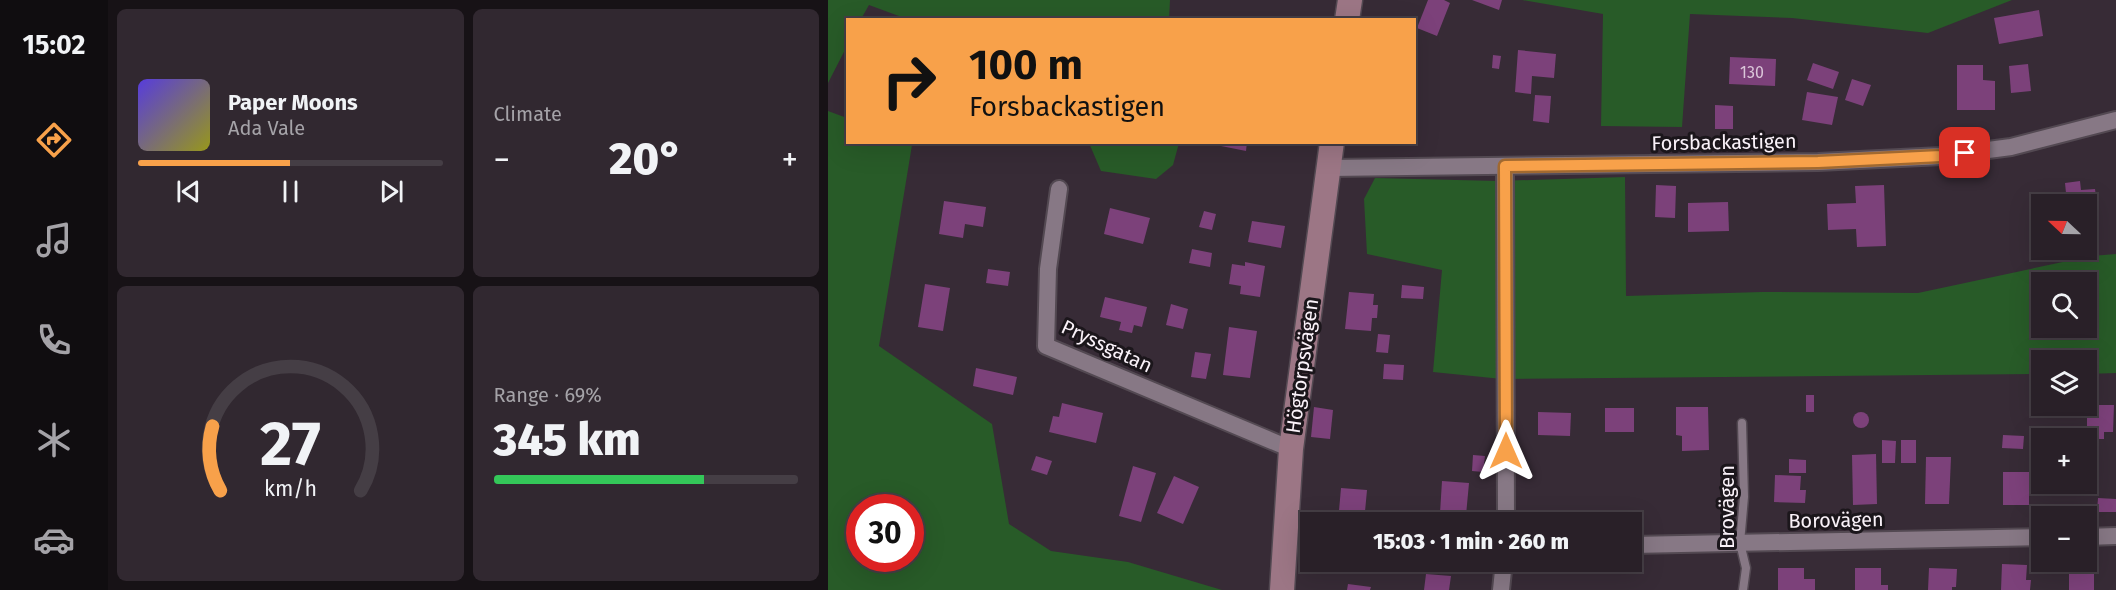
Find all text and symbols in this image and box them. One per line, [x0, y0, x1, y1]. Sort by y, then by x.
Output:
text: 15:02 [23, 29, 85, 61]
text: 100 m [969, 40, 1083, 90]
icon: right [870, 42, 948, 120]
house number: 130 [1740, 63, 1764, 82]
text: Paper Moons [228, 89, 358, 116]
text: Forsbackastigen [969, 91, 1165, 123]
text: Climate [494, 102, 562, 126]
text: Ada Vale [228, 116, 305, 140]
icon: directions [33, 119, 75, 161]
pin [1939, 127, 1990, 178]
street label: Forsbackastigen [1651, 129, 1797, 155]
text: 20° [609, 132, 683, 186]
icon: arrive [1948, 136, 1981, 169]
text: − [494, 140, 510, 180]
text: + [782, 140, 798, 180]
icon: previous [172, 175, 205, 208]
icon: pause [274, 175, 307, 208]
icon: next [375, 175, 408, 208]
north arrow [2031, 194, 2097, 260]
map controls [2031, 194, 2097, 572]
icon: music [33, 219, 75, 261]
button: search [2031, 272, 2097, 338]
street label: Högtorpsvägen [1281, 297, 1323, 435]
street label: Pryssgatan [1058, 314, 1156, 378]
icon: phone [33, 319, 75, 361]
button: layers [2031, 350, 2097, 416]
text: Range · 69% [494, 383, 602, 407]
text: 27 [260, 407, 321, 482]
text: 345 km [494, 413, 641, 467]
icon: climate [33, 419, 75, 461]
position arrow [1474, 419, 1538, 483]
button: + [2031, 428, 2097, 494]
street label: Brovägen [1715, 465, 1739, 549]
text: km/h [264, 476, 317, 502]
speed limit sign: 30 [846, 494, 924, 572]
button: − [2031, 506, 2097, 572]
street label: Borovägen [1788, 507, 1884, 533]
icon: car [33, 519, 75, 561]
text: 15:03 · 1 min · 260 m [1373, 528, 1569, 555]

